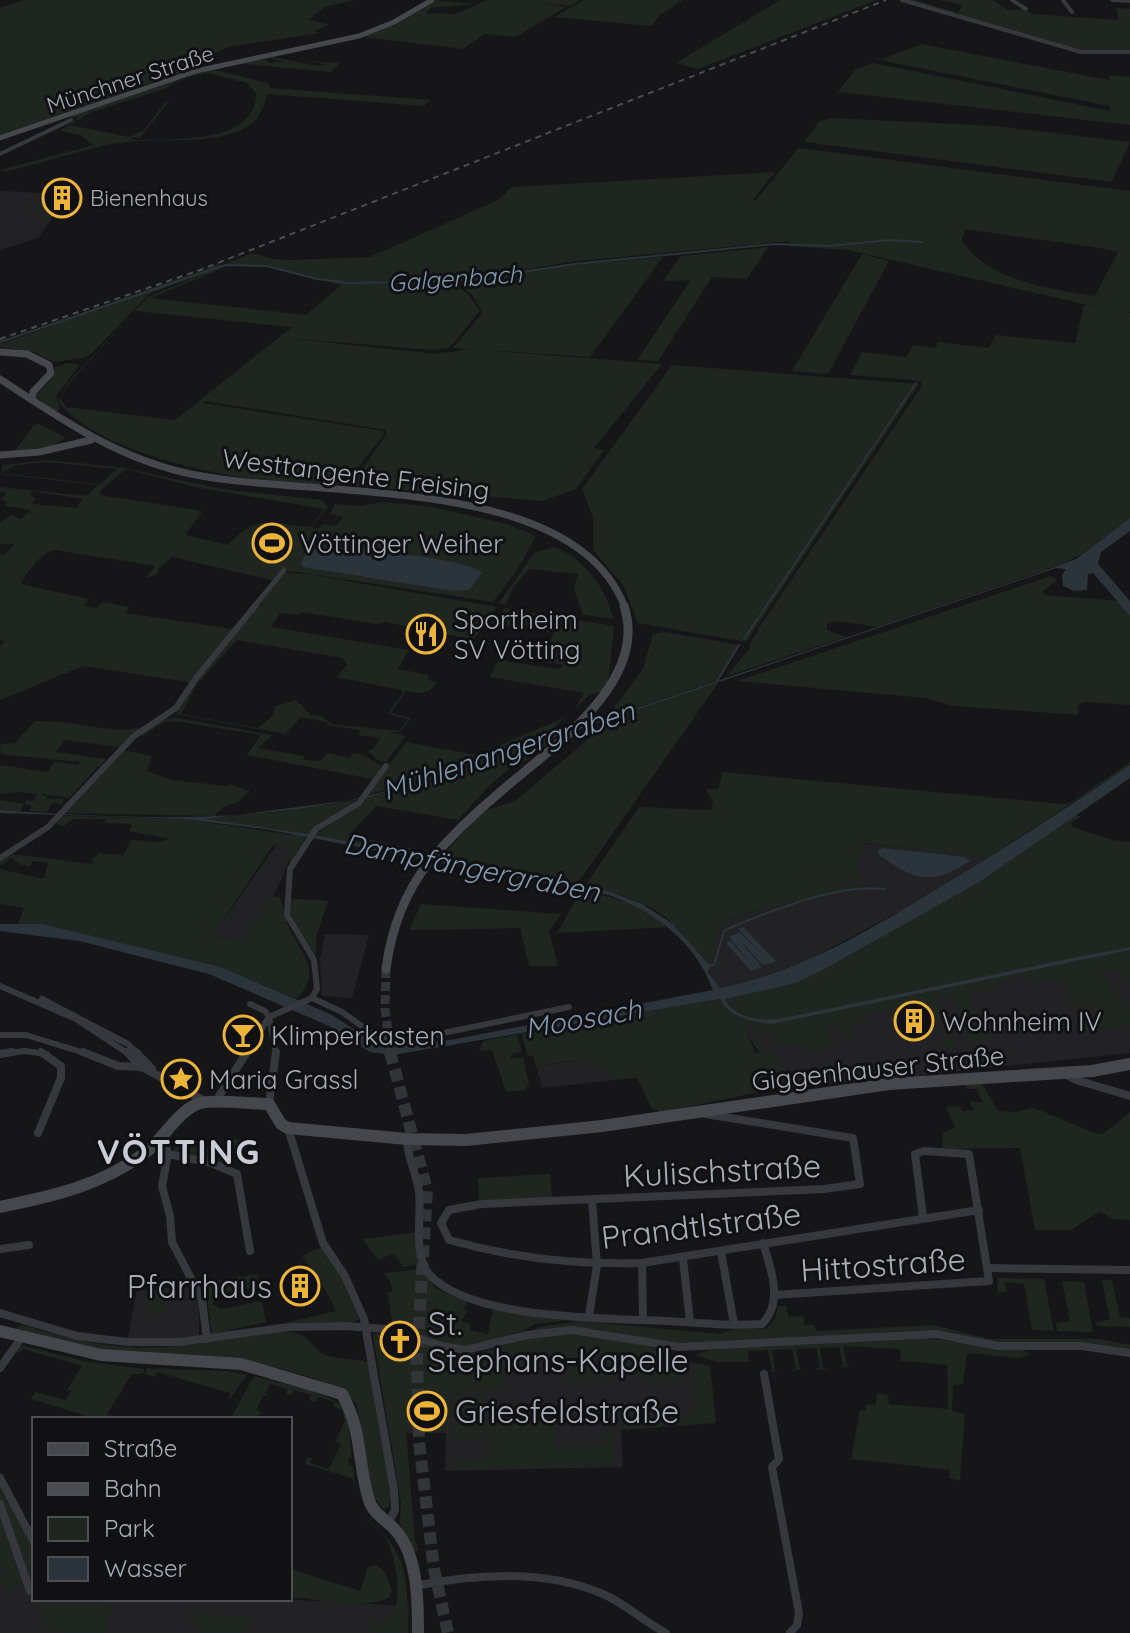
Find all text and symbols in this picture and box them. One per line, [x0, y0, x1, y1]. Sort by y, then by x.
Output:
street label: Münchner Straße [43, 39, 217, 119]
building icon: Bienenhaus [41, 177, 83, 219]
place label: Bienenhaus [90, 184, 208, 212]
water label: Galgenbach [387, 258, 523, 298]
street label: Westtangente Freising [220, 441, 492, 507]
sports icon: Vöttinger Weiher [251, 522, 293, 564]
place label: Vöttinger Weiher [300, 527, 503, 560]
place label: Sportheim SV Vötting [454, 603, 580, 666]
restaurant icon: Sportheim SV Vötting [405, 613, 447, 655]
water label: Mühlenangergraben [377, 692, 639, 807]
water label: Dampfängergraben [341, 825, 604, 909]
water label: Moosach [522, 990, 645, 1045]
building icon: Wohnheim IV [893, 1000, 935, 1042]
place label: Wohnheim IV [942, 1005, 1102, 1038]
bar icon: Klimperkasten [222, 1014, 264, 1056]
place label: Klimperkasten [271, 1019, 444, 1052]
street label: Giggenhauser Straße [750, 1038, 1006, 1098]
place icon: Maria Grassl [160, 1058, 202, 1100]
place label: Maria Grassl [209, 1063, 359, 1096]
district label: VÖTTING [97, 1130, 261, 1173]
street label: Kulischstraße [622, 1145, 822, 1195]
street label: Prandtlstraße [599, 1193, 803, 1257]
street label: Hittostraße [799, 1238, 967, 1290]
building icon: Pfarrhaus [279, 1265, 321, 1307]
place label: Pfarrhaus [127, 1266, 272, 1306]
place label: St. Stephans-Kapelle [428, 1303, 689, 1380]
church icon: St. Stephans-Kapelle [379, 1320, 421, 1362]
sports icon: Griesfeldstraße [406, 1390, 448, 1432]
place label: Griesfeldstraße [455, 1391, 679, 1431]
legend [32, 1417, 292, 1601]
text: Straße [104, 1433, 177, 1463]
text: Bahn [104, 1473, 162, 1503]
text: Park [104, 1513, 155, 1543]
text: Wasser [104, 1553, 187, 1583]

